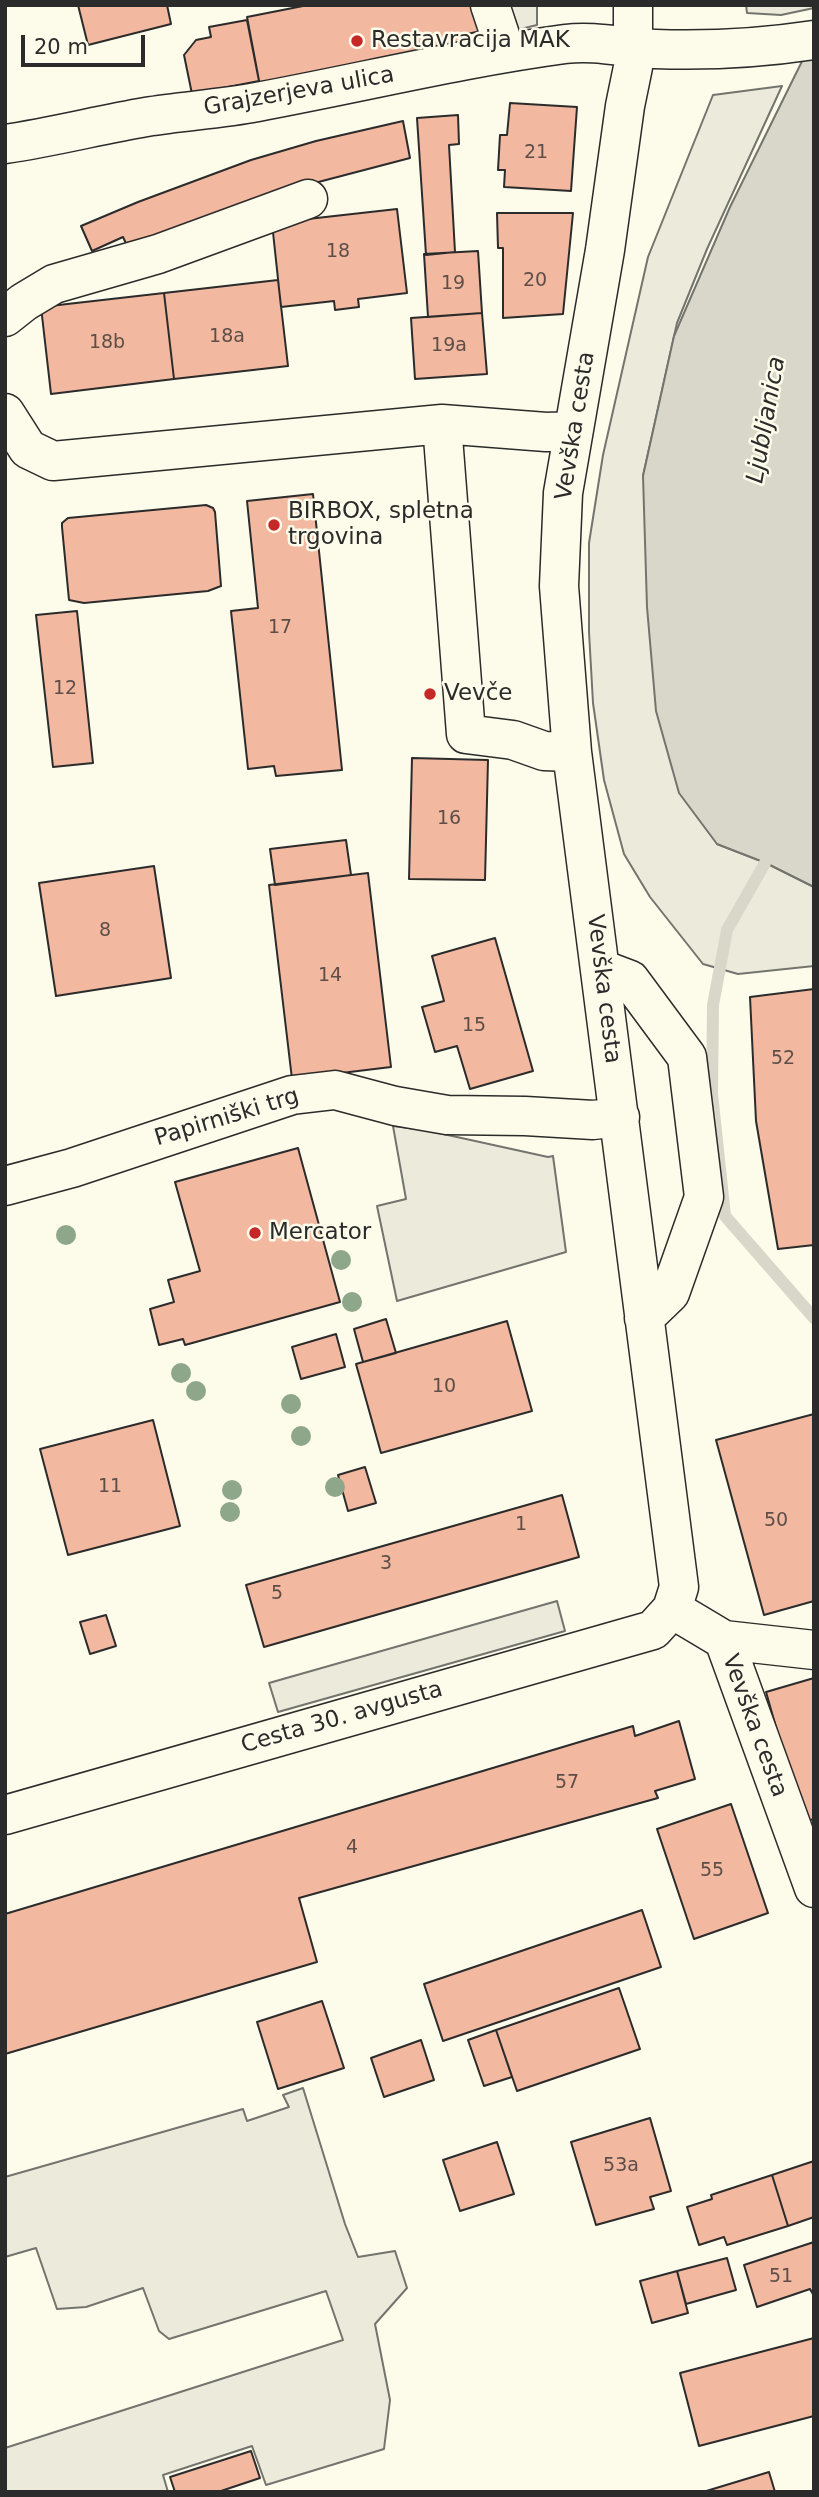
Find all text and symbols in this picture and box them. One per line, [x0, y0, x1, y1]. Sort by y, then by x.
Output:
scale bar [24, 21, 149, 65]
place label: Restavracija MAK [371, 27, 570, 55]
marker: Restavracija MAK [349, 33, 365, 49]
text: 20 m [34, 35, 88, 59]
street label: Grajzerjeva ulica [202, 62, 396, 122]
house number: 21 [524, 142, 548, 164]
house number: 18 [326, 241, 350, 263]
house number: 20 [523, 270, 547, 292]
house number: 19 [441, 273, 465, 295]
house number: 18a [209, 326, 245, 348]
house number: 18b [89, 332, 125, 354]
house number: 19a [431, 335, 467, 357]
street label: Vevška cesta [551, 350, 601, 502]
water label: Ljubljanica [742, 354, 792, 486]
place label: BIRBOX, spletna trgovina [288, 498, 474, 552]
marker: BIRBOX, spletna trgovina [266, 517, 282, 533]
house number: 17 [268, 617, 292, 639]
house number: 12 [53, 678, 77, 700]
place label: Vevče [444, 680, 513, 708]
marker: Vevče [422, 686, 438, 702]
house number: 16 [437, 808, 461, 830]
street label: Vevška cesta [580, 913, 626, 1065]
house number: 8 [99, 920, 111, 942]
house number: 14 [318, 965, 342, 987]
house number: 15 [462, 1015, 486, 1037]
house number: 52 [771, 1048, 795, 1070]
street label: Papirniški trg [151, 1083, 303, 1153]
place label: Mercator [269, 1219, 371, 1247]
marker: Mercator [247, 1225, 263, 1241]
house number: 10 [432, 1376, 456, 1398]
house number: 11 [98, 1476, 122, 1498]
house number: 50 [764, 1510, 788, 1532]
house number: 1 [515, 1514, 527, 1536]
house number: 3 [380, 1553, 392, 1575]
house number: 5 [271, 1583, 283, 1605]
street label: Vevška cesta [715, 1651, 793, 1801]
street label: Cesta 30. avgusta [238, 1676, 446, 1760]
house number: 57 [555, 1772, 579, 1794]
house number: 4 [346, 1837, 358, 1859]
house number: 55 [700, 1860, 724, 1882]
house number: 53a [603, 2155, 639, 2177]
house number: 51 [769, 2266, 793, 2288]

